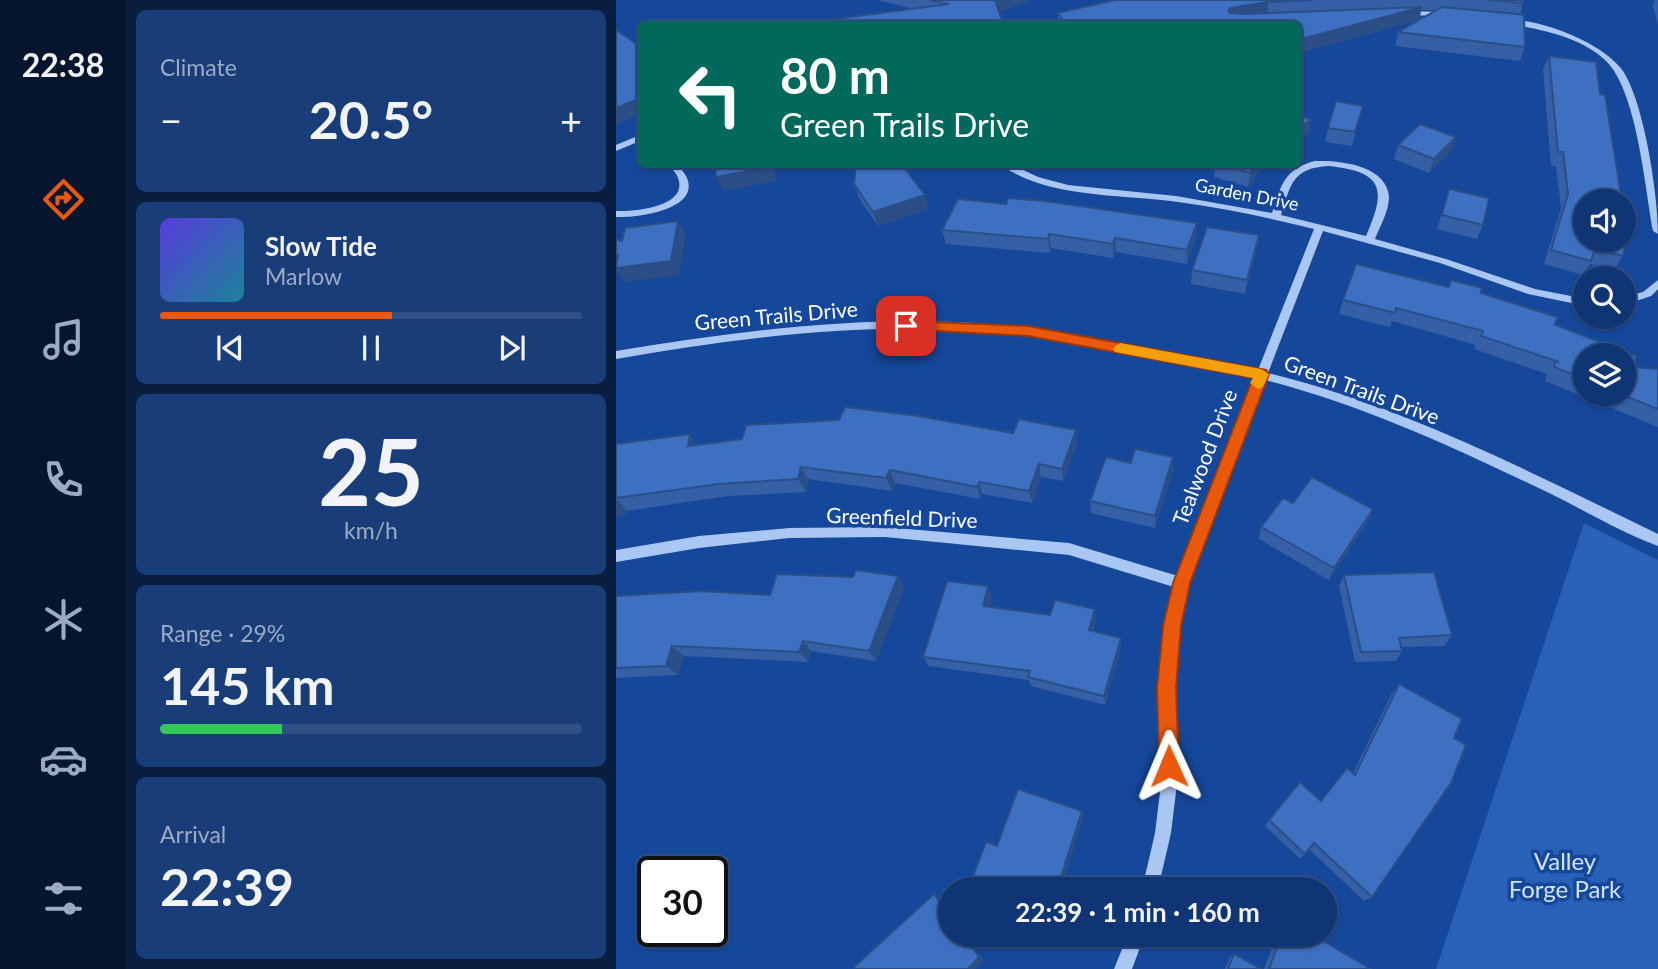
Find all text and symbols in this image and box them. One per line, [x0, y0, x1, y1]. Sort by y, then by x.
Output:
text: 22:38 [22, 45, 104, 84]
text: 80 m [780, 46, 890, 104]
icon: left [665, 49, 756, 140]
text: Climate [160, 53, 237, 81]
text: 20.5° [309, 88, 433, 150]
text: − [160, 97, 182, 143]
text: + [560, 97, 582, 143]
text: Green Trails Drive [780, 105, 1029, 144]
street label: Garden Drive [1193, 173, 1301, 215]
icon: directions [39, 175, 88, 224]
map controls [1573, 189, 1636, 406]
button: sound [1573, 189, 1636, 252]
text: Slow Tide [265, 230, 377, 262]
text: Marlow [265, 262, 342, 290]
button: search [1573, 266, 1636, 329]
street label: Green Trails Drive [693, 295, 859, 335]
pin [876, 296, 936, 356]
icon: arrive [887, 307, 925, 345]
icon: music [39, 315, 88, 364]
icon: previous [211, 329, 249, 367]
icon: pause [352, 329, 390, 367]
icon: next [493, 329, 531, 367]
button: layers [1573, 343, 1636, 406]
street label: Green Trails Drive [1281, 349, 1443, 429]
street label: Tealwood Drive [1167, 385, 1241, 529]
text: 25 [318, 416, 424, 525]
icon: phone [39, 455, 88, 504]
street label: Greenfield Drive [826, 502, 978, 532]
text: km/h [344, 516, 398, 544]
icon: climate [39, 595, 88, 644]
text: Range · 29% [160, 619, 285, 647]
text: 145 km [160, 654, 334, 716]
position arrow [1132, 729, 1206, 803]
icon: car [39, 735, 88, 784]
text: Arrival [160, 820, 226, 848]
park label: Valley Forge Park [1509, 846, 1622, 903]
text: 22:39 [160, 855, 294, 917]
speed limit sign: 30 [637, 856, 728, 947]
icon: filters [39, 874, 88, 923]
text: 22:39 · 1 min · 160 m [1015, 896, 1260, 928]

